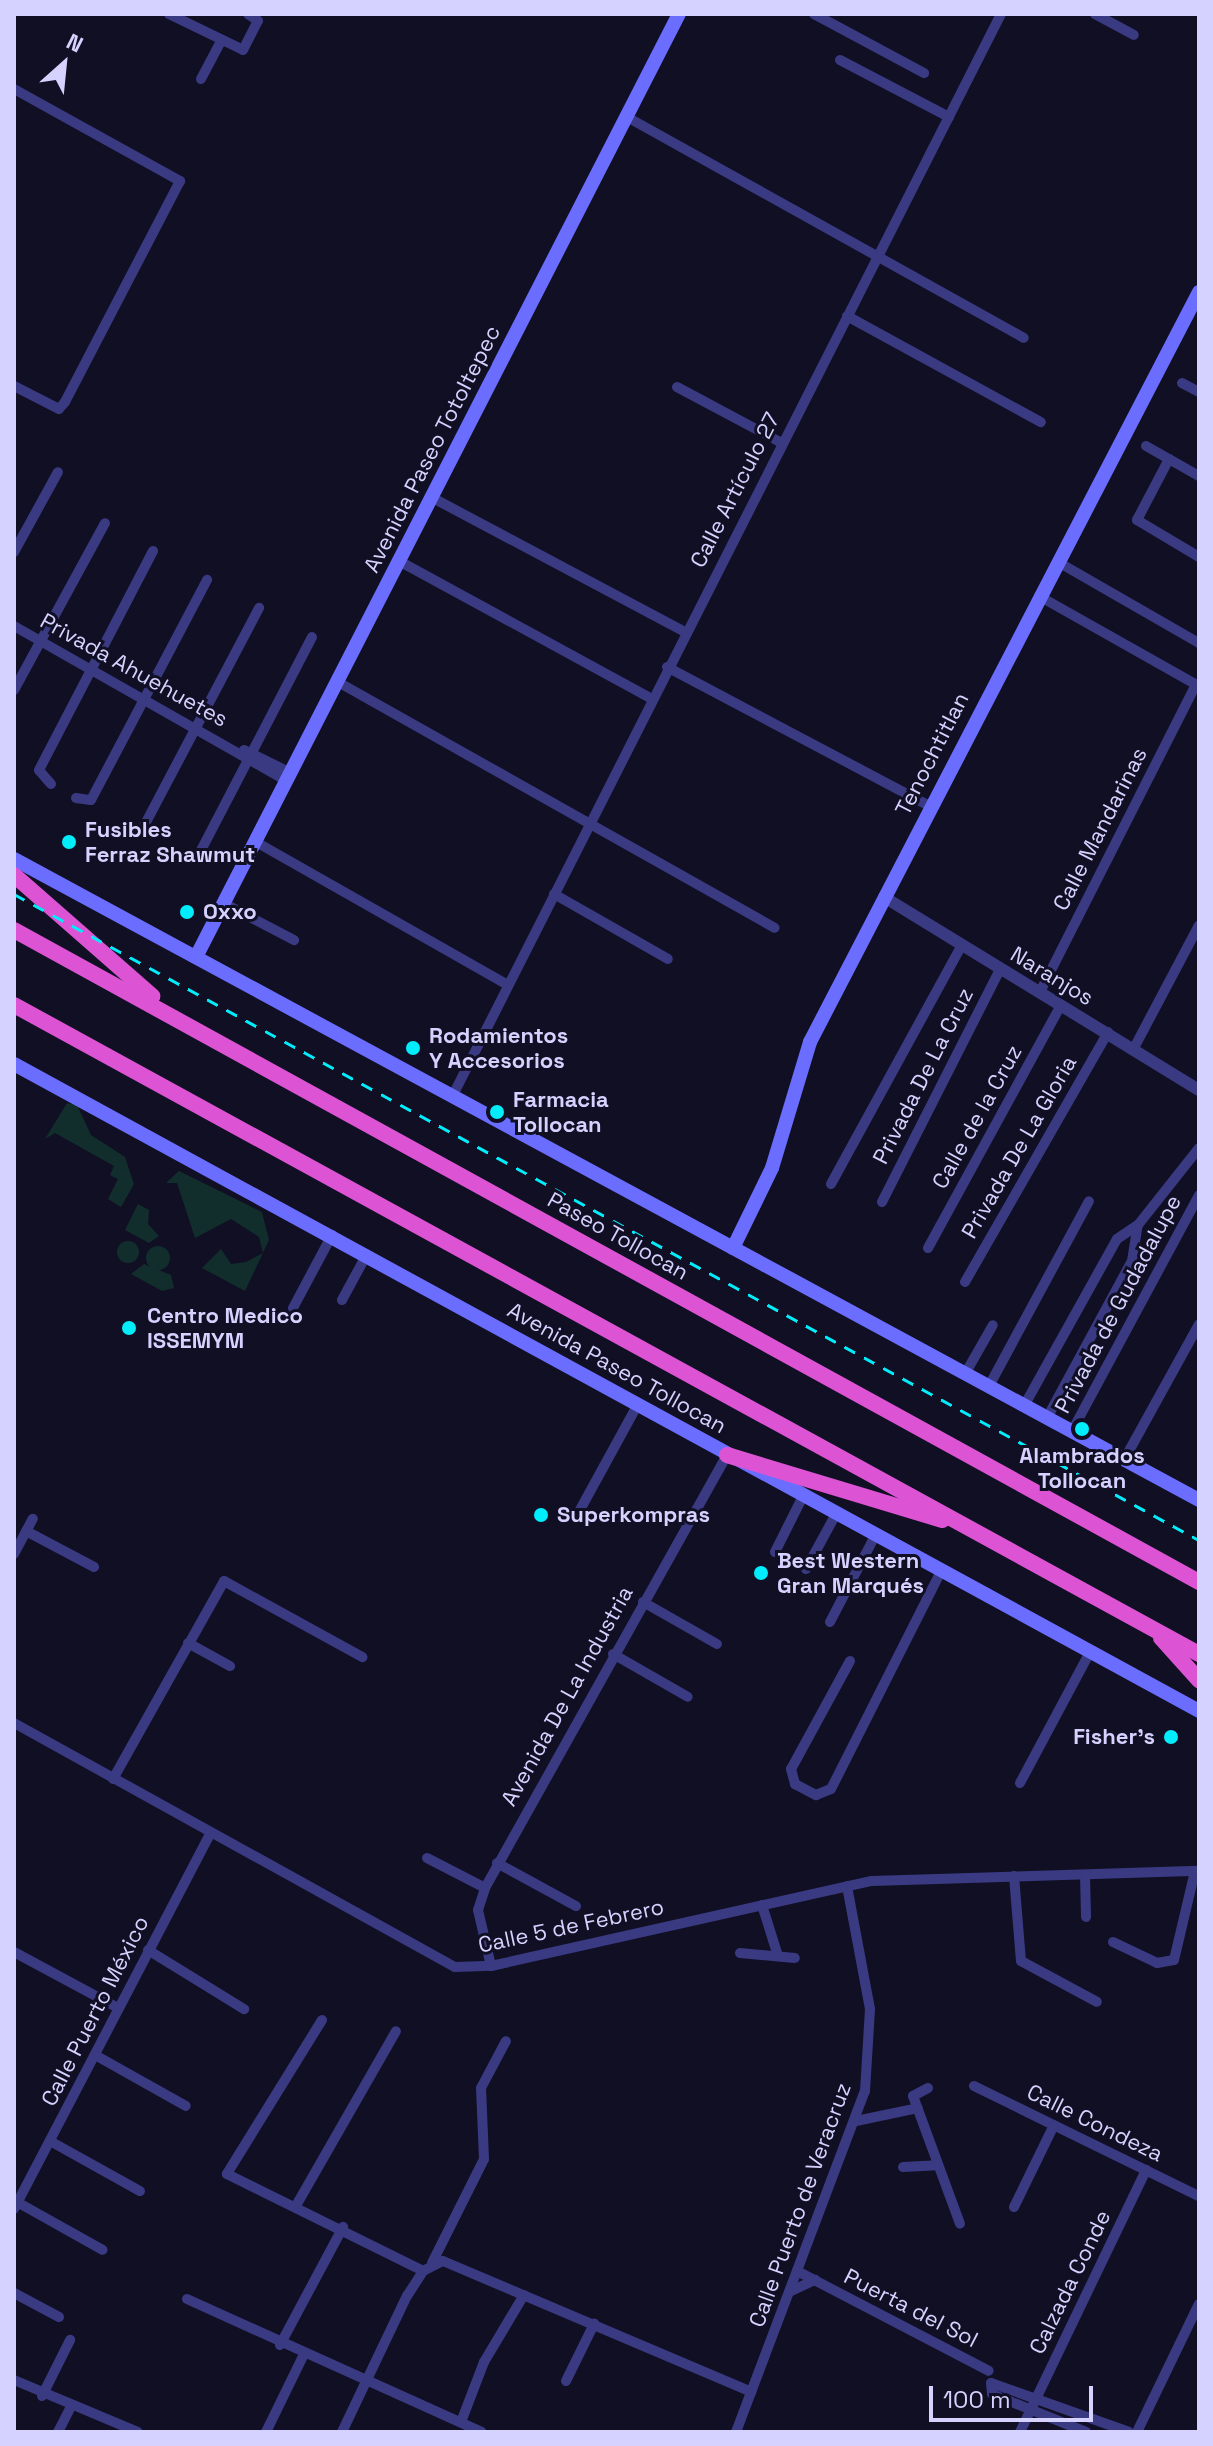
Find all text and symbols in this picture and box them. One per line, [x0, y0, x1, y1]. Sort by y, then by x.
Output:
north arrow [24, 24, 104, 104]
text: N [62, 27, 88, 58]
street label: Avenida Paseo Totoltepec [358, 321, 506, 577]
street label: Calle Artículo 27 [685, 408, 785, 572]
street label: Privada Ahuehuetes [35, 607, 233, 733]
street label: Tenochtitlan [890, 688, 974, 820]
street label: Calle Mandarinas [1047, 743, 1153, 915]
place label: Fusibles Ferraz Shawmut [85, 816, 255, 868]
marker: Fusibles Ferraz Shawmut [60, 833, 78, 851]
place label: Oxxo [203, 899, 257, 925]
marker: Oxxo [178, 903, 196, 921]
street label: Naranjos [1006, 941, 1098, 1011]
street label: Privada De La Cruz [867, 984, 979, 1168]
place label: Rodamientos Y Accesorios [429, 1022, 568, 1074]
marker: Rodamientos Y Accesorios [404, 1039, 422, 1057]
street label: Calle de la Cruz [927, 1041, 1027, 1193]
street label: Privada De La Gloria [956, 1051, 1082, 1243]
place label: Farmacia Tollocan [513, 1086, 609, 1138]
marker: Farmacia Tollocan [488, 1103, 506, 1121]
street label: Paseo Tollocan [543, 1186, 693, 1286]
street label: Privada de Gudadalupe [1049, 1190, 1187, 1418]
street label: Avenida Paseo Tollocan [503, 1297, 731, 1439]
place label: Centro Medico ISSEMYM [147, 1302, 303, 1354]
marker: Centro Medico ISSEMYM [118, 1317, 140, 1339]
marker: Alambrados Tollocan [1073, 1420, 1091, 1438]
place label: Alambrados Tollocan [1019, 1442, 1145, 1494]
place label: Superkompras [557, 1502, 710, 1528]
marker: Superkompras [532, 1506, 550, 1524]
place label: Best Western Gran Marqués [777, 1547, 924, 1598]
marker: Best Western Gran Marqués [752, 1564, 770, 1582]
street label: Avenida De La Industria [496, 1582, 638, 1810]
place label: Fisher’s [1073, 1724, 1155, 1750]
marker: Fisher’s [1162, 1728, 1180, 1746]
street label: Calle 5 de Febrero [476, 1893, 666, 1959]
street label: Calle Puerto México [36, 1912, 154, 2110]
street label: Calle Puerto de Veracruz [743, 2079, 857, 2331]
street label: Calle Condeza [1023, 2079, 1167, 2167]
street label: Calzada Conde [1024, 2206, 1116, 2358]
street label: Puerta del Sol [839, 2263, 983, 2353]
scale bar [933, 2370, 1097, 2420]
text: 100 m [943, 2384, 1011, 2415]

